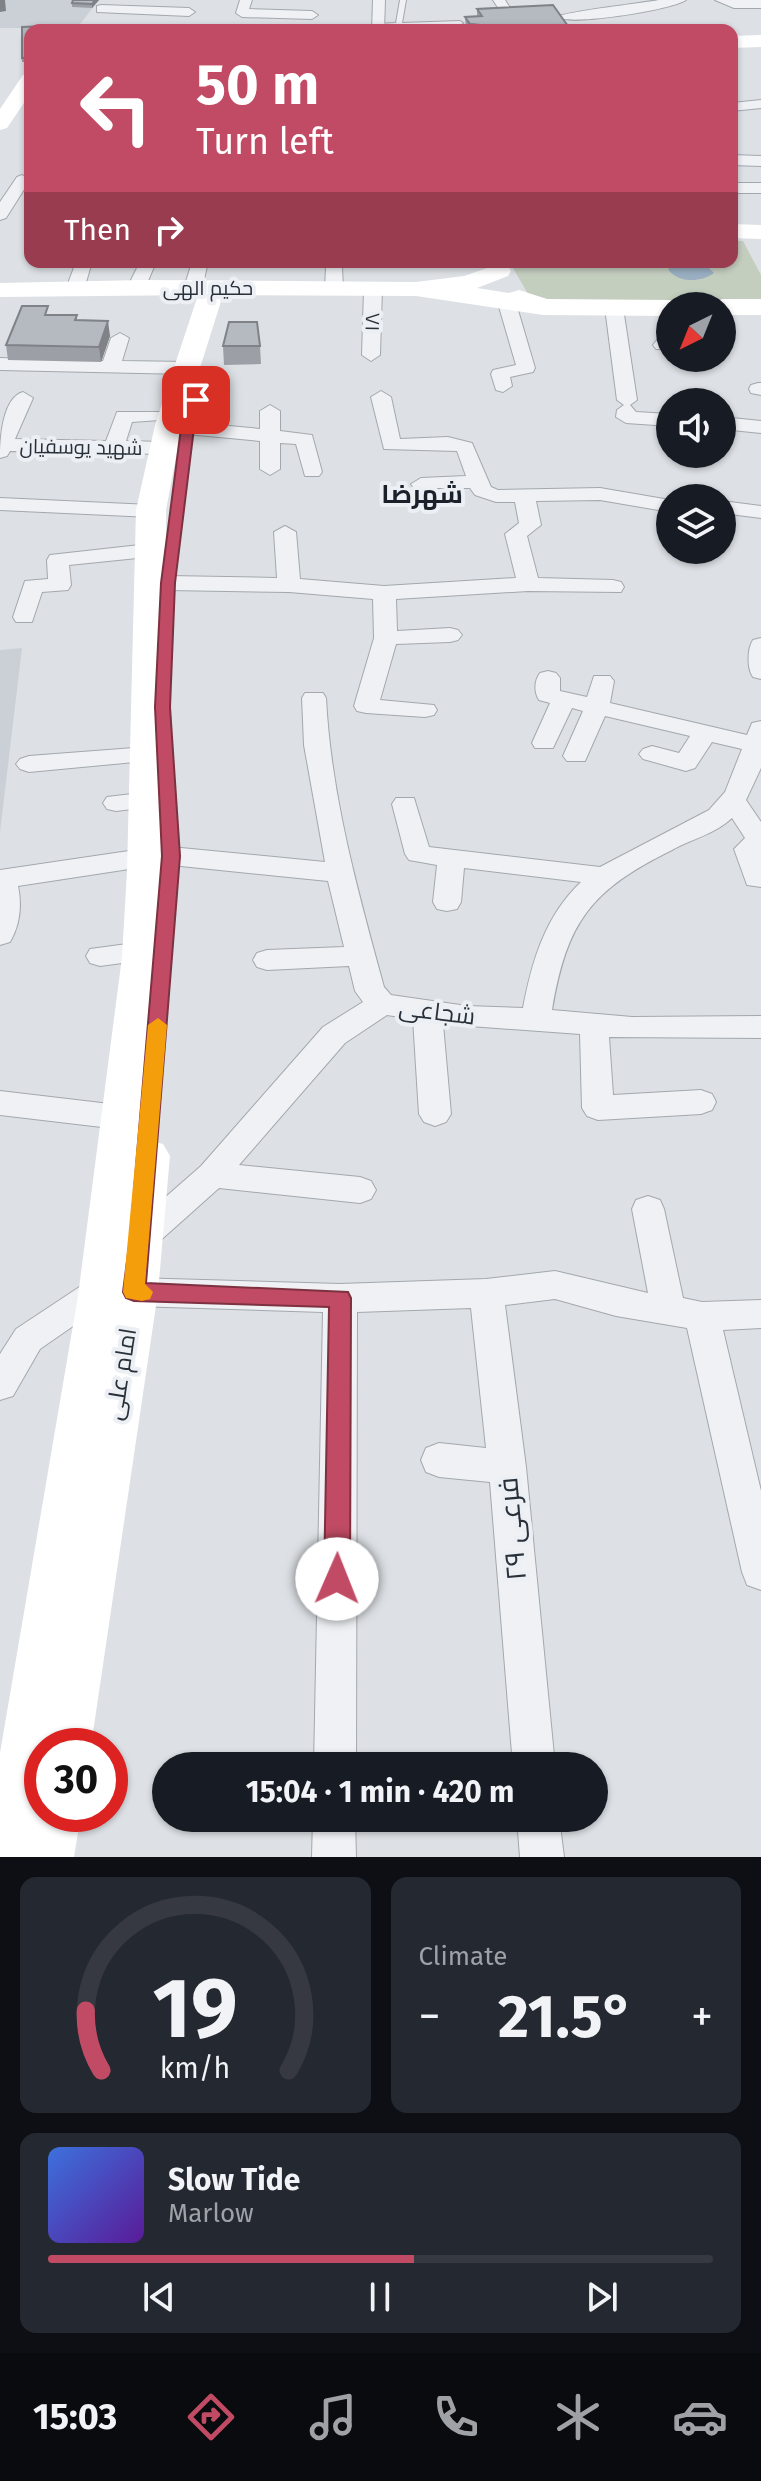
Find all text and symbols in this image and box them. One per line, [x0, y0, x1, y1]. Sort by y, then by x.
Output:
text: 50 m [196, 52, 319, 119]
icon: left [64, 56, 168, 160]
text: Turn left [196, 120, 334, 164]
icon: right [147, 208, 191, 252]
text: Then [64, 212, 131, 248]
street label: حکیم الهی [163, 276, 253, 302]
north arrow [656, 292, 736, 372]
map controls [656, 292, 736, 564]
street label: ۱۸ [360, 312, 384, 332]
pin [162, 366, 230, 434]
icon: arrive [174, 378, 218, 422]
button: sound [656, 388, 736, 468]
street label: شهید یوسفیان [19, 434, 143, 461]
district label: شهرضا [381, 479, 463, 510]
button: layers [656, 484, 736, 564]
street label: شجاعی [397, 993, 477, 1031]
street label: امام علی [100, 1326, 144, 1422]
street label: فرعی ۲۹ [491, 1476, 533, 1582]
position arrow [295, 1537, 379, 1621]
speed limit sign: 30 [24, 1728, 128, 1832]
text: 15:04 · 1 min · 420 m [246, 1774, 514, 1810]
text: Climate [419, 1941, 507, 1972]
text: 19 [153, 1959, 238, 2059]
text: 21.5° [498, 1981, 633, 2053]
text: − [419, 1990, 441, 2043]
text: + [691, 1990, 713, 2043]
text: km/h [160, 2051, 231, 2086]
text: Slow Tide [168, 2162, 300, 2198]
text: Marlow [168, 2198, 254, 2229]
icon: previous [137, 2275, 181, 2319]
icon: pause [358, 2275, 402, 2319]
icon: next [580, 2275, 624, 2319]
icon: directions [183, 2389, 239, 2445]
icon: music [305, 2389, 361, 2445]
icon: phone [428, 2389, 484, 2445]
icon: climate [550, 2389, 606, 2445]
icon: car [672, 2389, 728, 2445]
text: 15:03 [33, 2395, 117, 2439]

